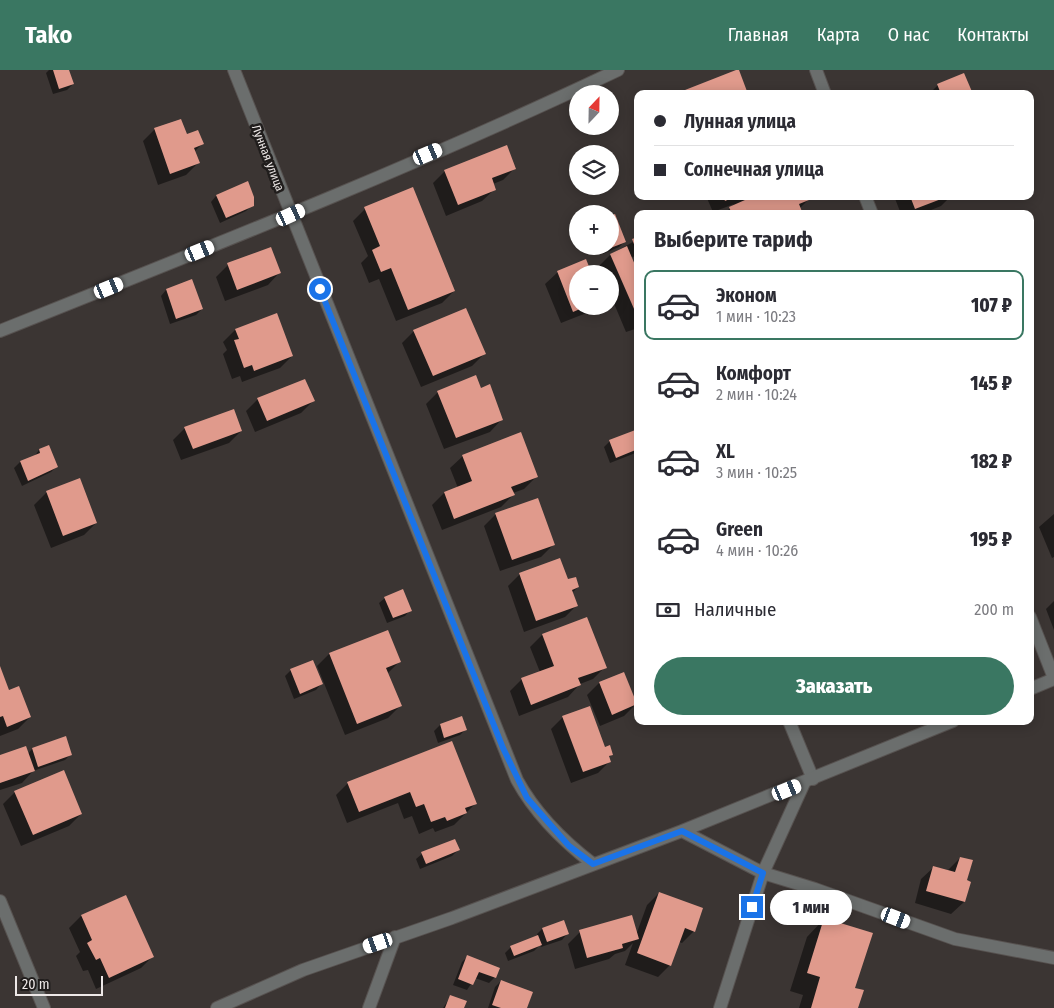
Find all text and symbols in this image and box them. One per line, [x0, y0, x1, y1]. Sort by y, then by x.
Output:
text: Tako [25, 21, 72, 49]
text: Главная [728, 24, 789, 46]
text: Карта [817, 24, 860, 46]
text: О нас [888, 24, 929, 46]
text: Контакты [957, 24, 1029, 46]
north arrow [569, 85, 619, 135]
map controls [569, 85, 619, 315]
text: Лунная улица [684, 110, 796, 133]
street label: Лунная улица [249, 123, 287, 193]
car [411, 141, 444, 167]
button: layers [569, 145, 619, 195]
text: Солнечная улица [684, 158, 824, 181]
car [274, 202, 307, 228]
button: + [569, 205, 619, 255]
text: Выберите тариф [654, 226, 813, 253]
car [183, 238, 216, 264]
button: − [569, 265, 619, 315]
car [92, 275, 125, 301]
route start [309, 278, 331, 300]
icon: car [656, 283, 701, 328]
text: Эконом [716, 284, 777, 307]
text: 107 ₽ [971, 294, 1012, 317]
text: 1 мин · 10:23 [716, 307, 796, 326]
icon: car [656, 361, 701, 406]
text: Комфорт [716, 362, 791, 385]
text: 145 ₽ [970, 372, 1012, 395]
text: 2 мин · 10:24 [716, 385, 797, 404]
icon: car [656, 439, 701, 484]
text: XL [716, 440, 735, 463]
text: 182 ₽ [970, 450, 1012, 473]
text: 3 мин · 10:25 [716, 463, 797, 482]
icon: car [656, 517, 701, 562]
text: Green [716, 518, 763, 541]
text: 195 ₽ [970, 528, 1012, 551]
text: 4 мин · 10:26 [716, 541, 798, 560]
icon: cash [654, 596, 682, 624]
text: Наличные [694, 598, 776, 621]
text: 200 m [974, 600, 1014, 619]
button: Заказать [654, 657, 1014, 715]
car [770, 777, 803, 803]
callout: 1 мин [770, 890, 852, 924]
route end [741, 896, 763, 918]
text: 1 мин [793, 898, 829, 917]
car [879, 906, 912, 930]
car [361, 931, 394, 955]
scale bar [15, 973, 102, 996]
text: 20 m [22, 976, 50, 993]

